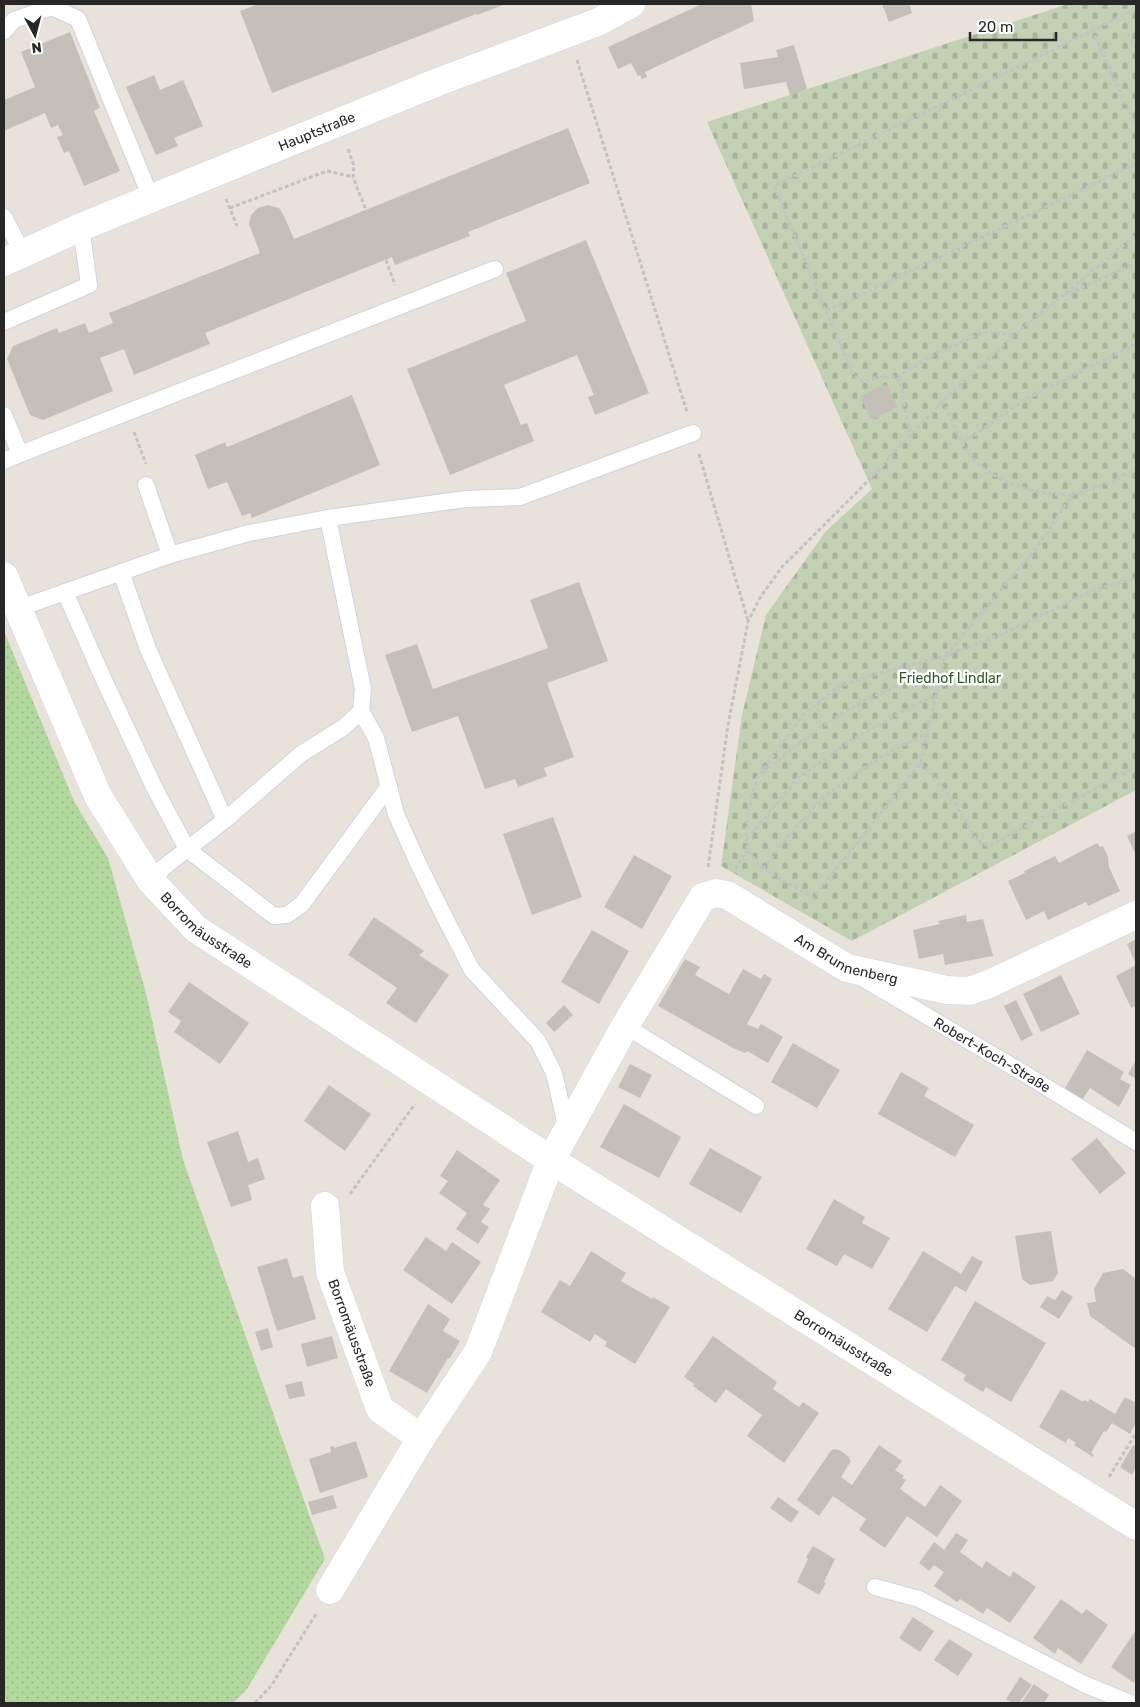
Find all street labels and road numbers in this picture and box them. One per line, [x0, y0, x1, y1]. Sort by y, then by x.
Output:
street label: Hauptstraße [276, 108, 358, 155]
street label: Borromäusstraße [157, 889, 255, 972]
street label: Am Brunnenberg [791, 930, 899, 988]
street label: Robert-Koch-Straße [931, 1014, 1054, 1097]
street label: Borromäusstraße [324, 1277, 379, 1389]
street label: Borromäusstraße [791, 1306, 896, 1381]

